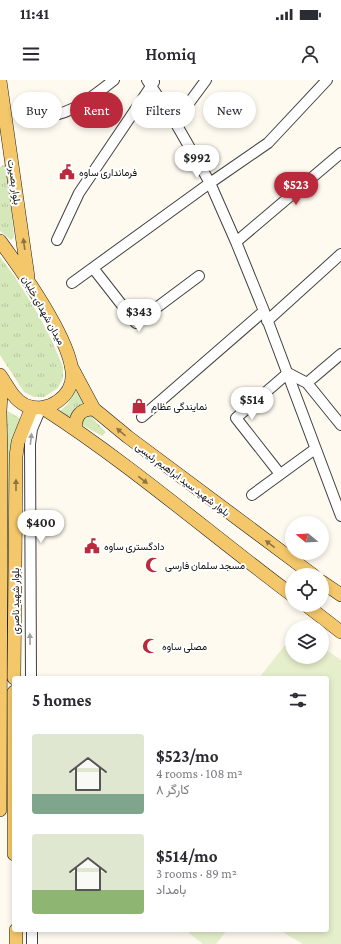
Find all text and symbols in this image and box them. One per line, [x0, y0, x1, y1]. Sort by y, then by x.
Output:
text: 11:41 [20, 6, 49, 22]
icon: menu [20, 43, 42, 65]
icon: person [299, 43, 321, 65]
text: Homiq [145, 44, 196, 64]
chip: Buy [12, 92, 62, 128]
chip: Rent [70, 92, 123, 128]
chip: Filters [131, 92, 195, 128]
chip: New [203, 92, 256, 128]
pin: $992 [173, 145, 221, 179]
text: $992 [183, 150, 211, 165]
street label: بلوار بصیرت [5, 159, 23, 206]
public building icon: فرمانداری ساوه [58, 163, 76, 181]
place label: فرمانداری ساوه [79, 167, 137, 179]
pin: $523 [272, 172, 320, 206]
text: $523 [283, 177, 309, 192]
one-way arrow [21, 238, 27, 250]
street label: میدان شهدای خلبان [19, 274, 67, 347]
pin: $343 [115, 299, 163, 333]
text: $343 [126, 304, 152, 319]
pin: $514 [228, 387, 276, 421]
text: $514 [240, 392, 264, 407]
shop icon: نمایندگی عظام [130, 397, 148, 415]
place label: نمایندگی عظام [151, 401, 207, 413]
one-way arrow [116, 427, 127, 436]
one-way arrow [28, 433, 34, 445]
street label: بلوار شهید سید ابراهیم رئیسی [133, 441, 232, 519]
one-way arrow [137, 475, 148, 484]
one-way arrow [13, 478, 19, 491]
pin: $400 [17, 510, 65, 544]
text: $400 [26, 515, 56, 530]
north arrow [285, 516, 329, 560]
map controls [285, 516, 329, 664]
public building icon: دادگستری ساوه [83, 537, 101, 555]
one-way arrow [265, 540, 275, 548]
place label: دادگستری ساوه [104, 541, 165, 553]
mosque icon: مسجد سلمان فارسی [144, 556, 162, 574]
place label: مسجد سلمان فارسی [165, 560, 245, 572]
street label: بلوار شهید ناصری [10, 568, 22, 634]
button: locate [285, 568, 329, 612]
button: layers [285, 620, 329, 664]
one-way arrow [27, 632, 33, 645]
mosque icon: مصلی ساوه [141, 637, 159, 655]
place label: مصلی ساوه [162, 641, 207, 653]
icon: filters [287, 689, 309, 711]
text: 5 homes [32, 691, 91, 710]
text: $523/mo [156, 747, 219, 766]
icon: home [64, 750, 112, 798]
text: 4 rooms · 108 m² [156, 766, 243, 781]
text: کارگر ۸ [156, 782, 189, 797]
text: $514/mo [156, 847, 218, 866]
icon: home [64, 850, 112, 898]
text: 3 rooms · 89 m² [156, 866, 237, 881]
text: بامداد [156, 882, 186, 897]

